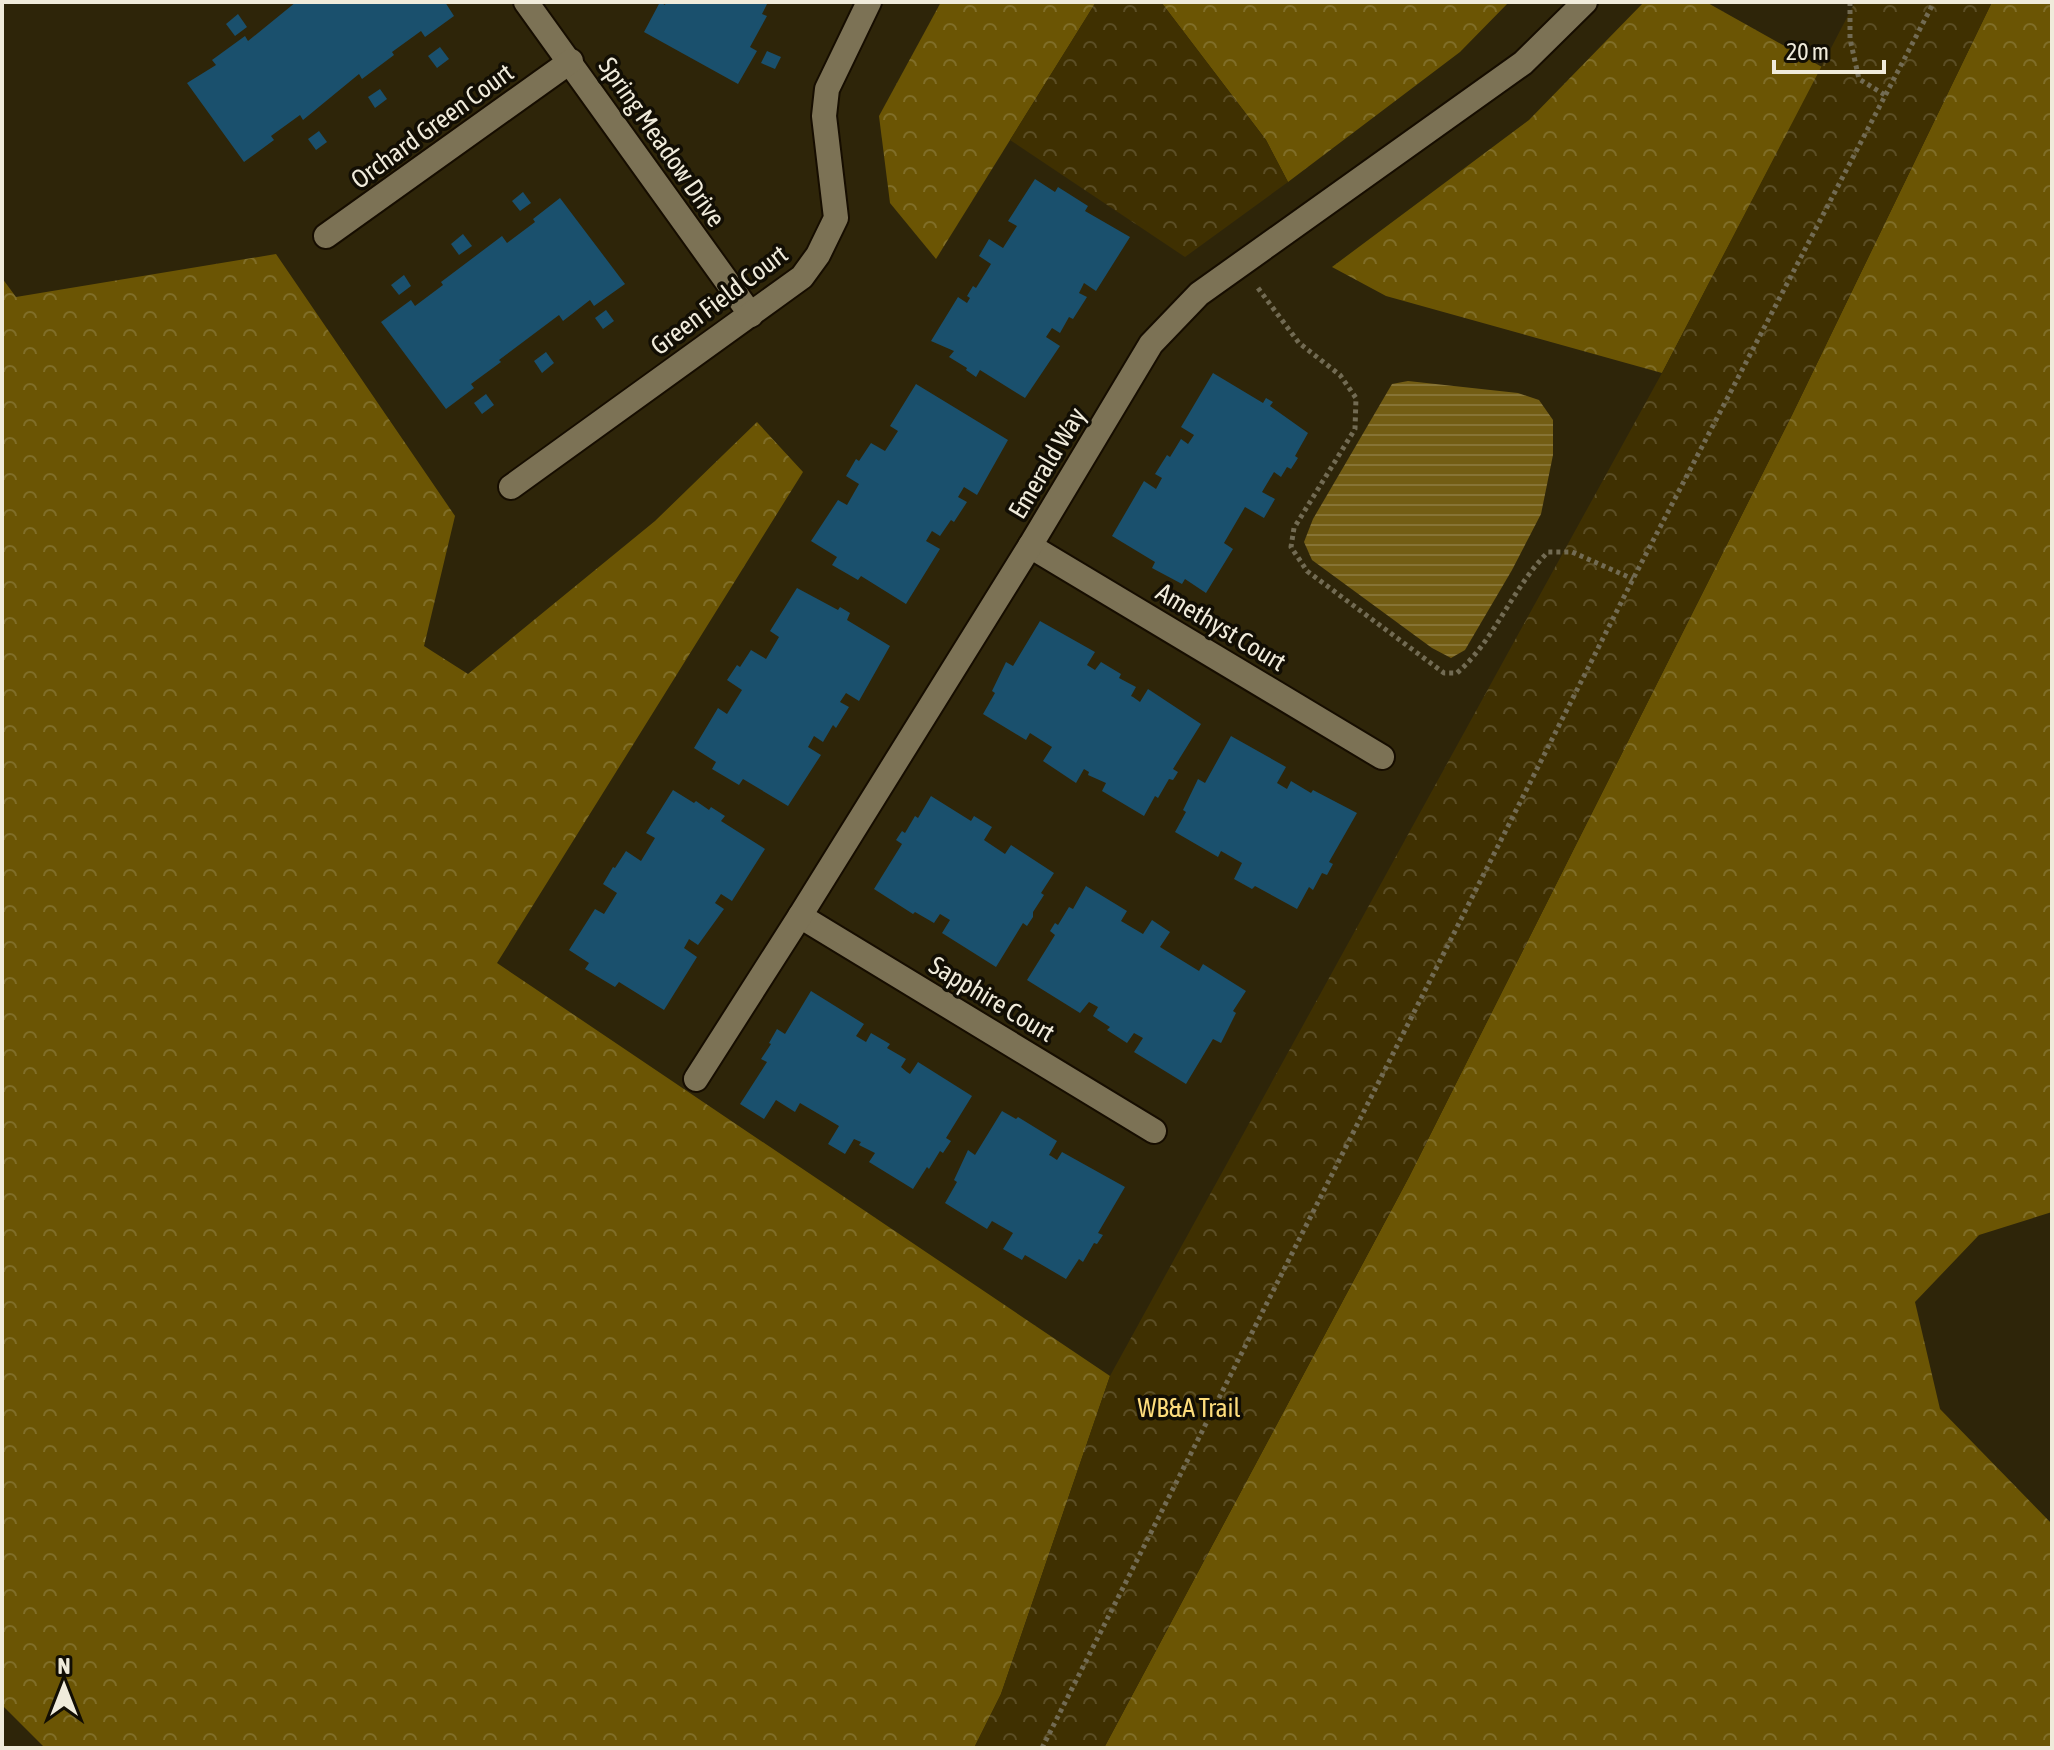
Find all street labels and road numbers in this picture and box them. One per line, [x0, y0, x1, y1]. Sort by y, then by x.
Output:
street label: Spring Meadow Drive [593, 52, 731, 232]
street label: Orchard Green Court [345, 57, 519, 195]
street label: Green Field Court [645, 239, 793, 361]
street label: Emerald Way [1002, 402, 1092, 524]
street label: Amethyst Court [1151, 577, 1291, 677]
street label: Sapphire Court [924, 950, 1060, 1048]

